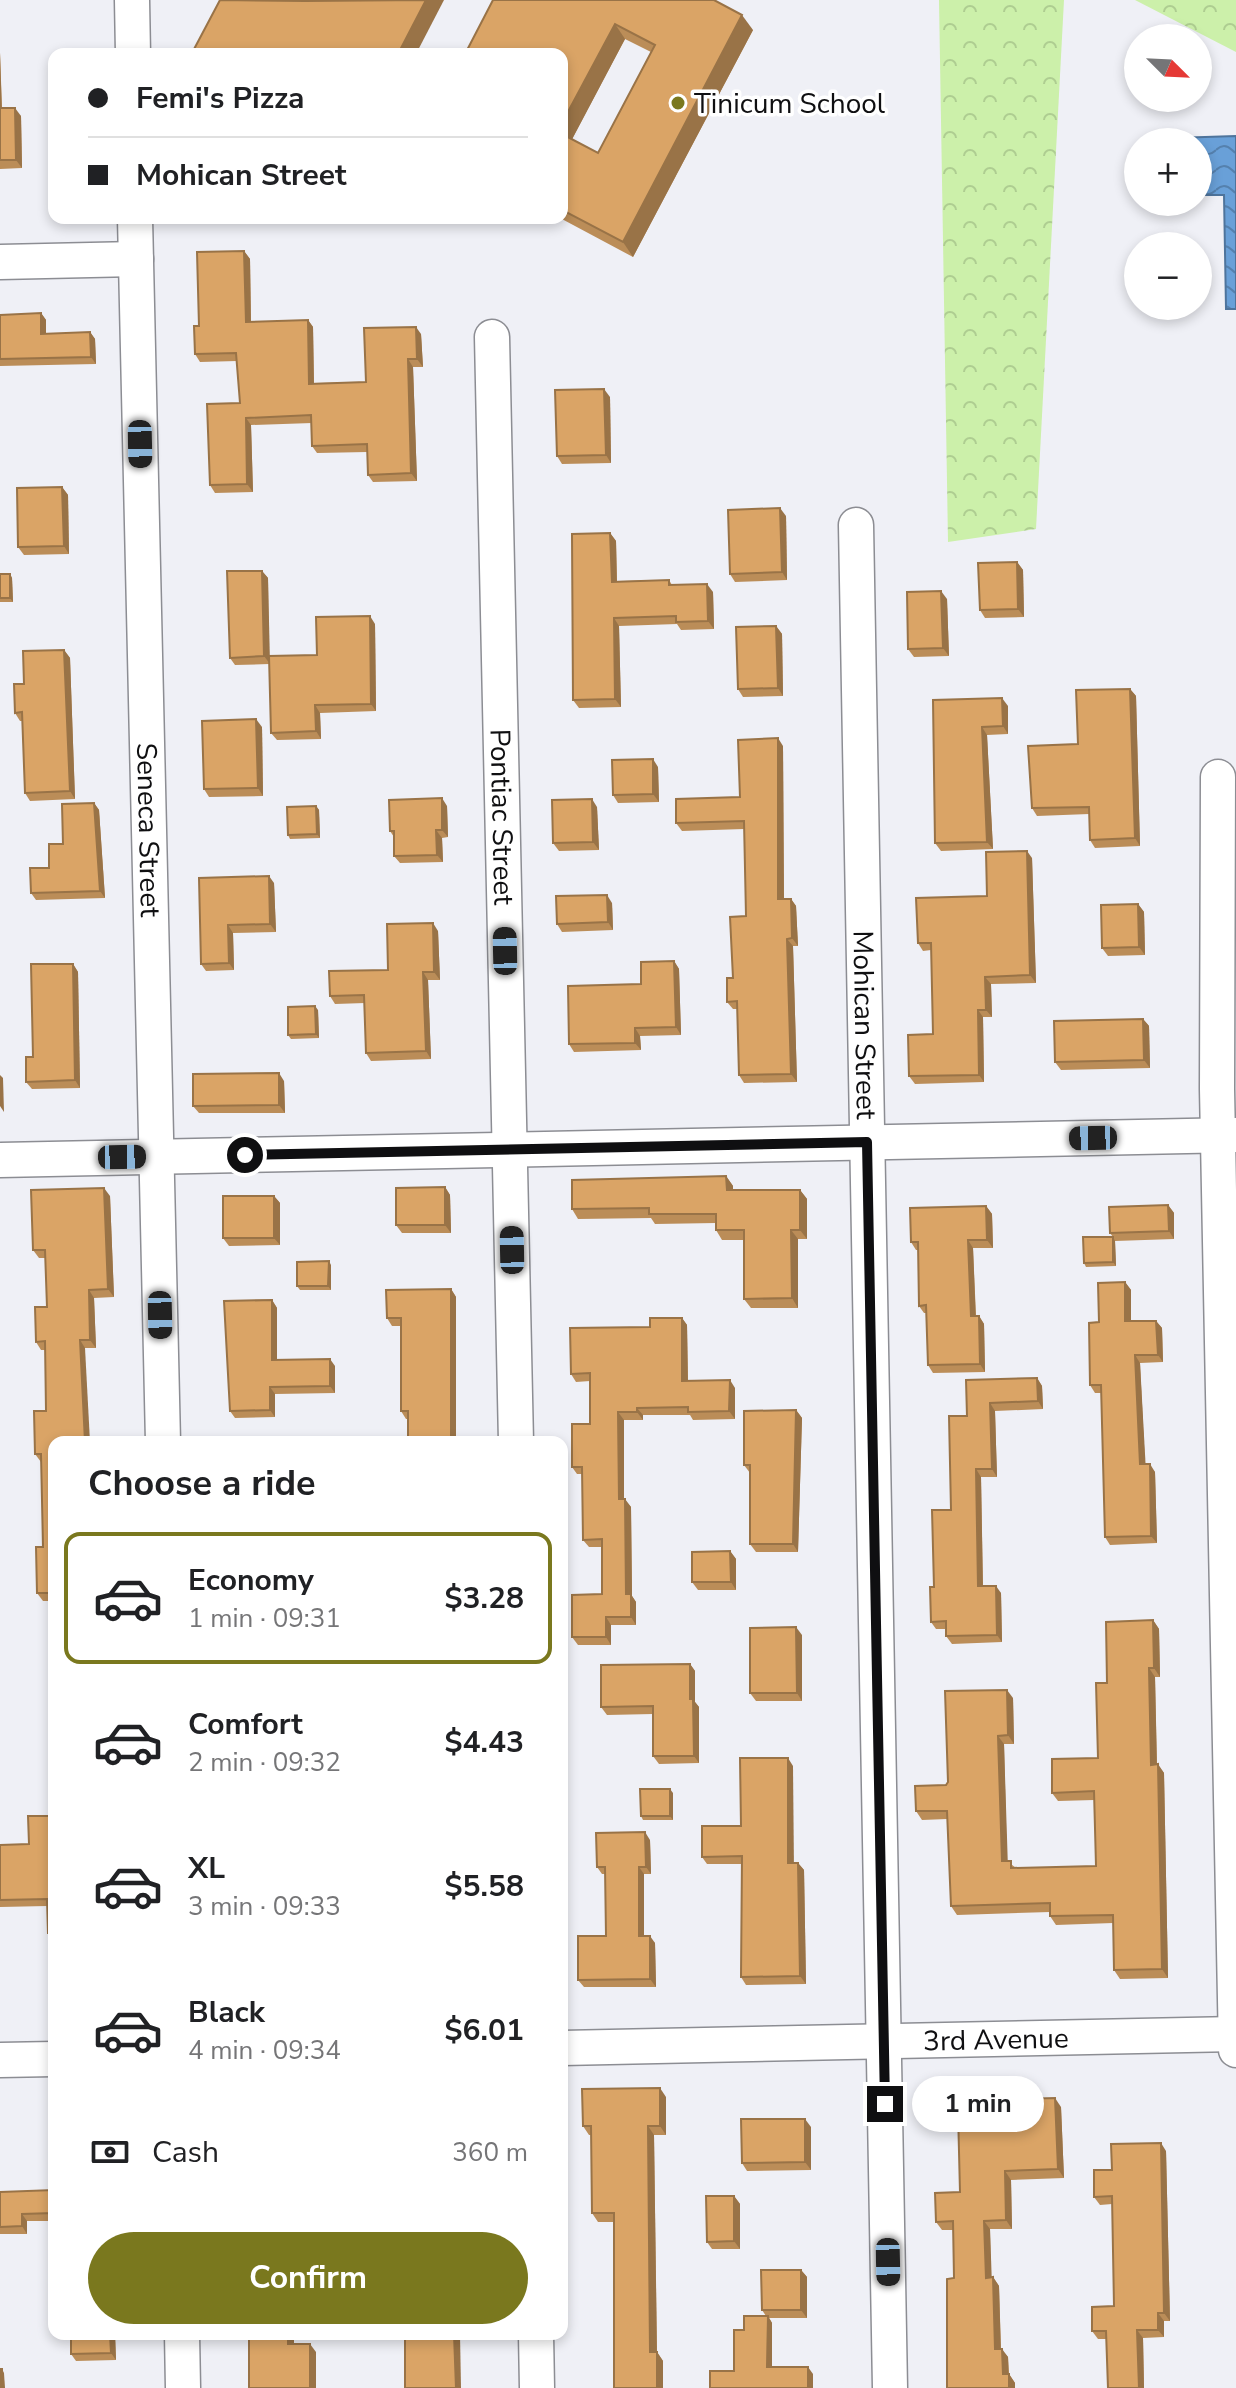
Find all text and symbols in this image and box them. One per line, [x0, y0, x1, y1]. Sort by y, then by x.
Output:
north arrow [1124, 24, 1212, 112]
map controls [1124, 24, 1212, 320]
text: Femi's Pizza [136, 78, 304, 119]
place label: Tinicum School [694, 85, 886, 123]
marker: Tinicum School [669, 94, 687, 112]
button: + [1124, 128, 1212, 216]
text: Mohican Street [136, 155, 346, 196]
button: − [1124, 232, 1212, 320]
car [128, 420, 152, 468]
street label: Pontiac Street [481, 728, 522, 906]
street label: Seneca Street [127, 742, 169, 918]
car [493, 927, 517, 975]
street label: Mohican Street [843, 930, 885, 1120]
car [1069, 1126, 1117, 1150]
route start [227, 1137, 263, 1173]
car [98, 1145, 146, 1169]
car [500, 1226, 524, 1274]
car [148, 1291, 172, 1339]
text: Choose a ride [88, 1459, 316, 1508]
text: Economy [188, 1560, 314, 1601]
icon: car [92, 1562, 164, 1634]
text: $3.28 [445, 1578, 524, 1619]
text: 1 min · 09:31 [188, 1601, 341, 1636]
text: Comfort [188, 1704, 303, 1745]
icon: car [92, 1706, 164, 1778]
text: $4.43 [445, 1722, 524, 1763]
text: 2 min · 09:32 [188, 1745, 341, 1780]
text: XL [188, 1848, 225, 1889]
icon: car [92, 1850, 164, 1922]
text: $5.58 [445, 1866, 524, 1907]
text: 3 min · 09:33 [188, 1889, 341, 1924]
text: Black [188, 1992, 265, 2033]
icon: car [92, 1994, 164, 2066]
text: $6.01 [445, 2010, 524, 2051]
street label: 3rd Avenue [923, 2019, 1069, 2060]
text: 4 min · 09:34 [188, 2033, 341, 2068]
callout: 1 min [913, 2076, 1045, 2132]
route end [867, 2086, 903, 2122]
text: 1 min [944, 2086, 1012, 2121]
icon: cash [88, 2130, 132, 2174]
text: Cash [152, 2132, 219, 2173]
text: 360 m [452, 2135, 528, 2170]
button: Confirm [88, 2232, 528, 2324]
car [876, 2238, 900, 2286]

